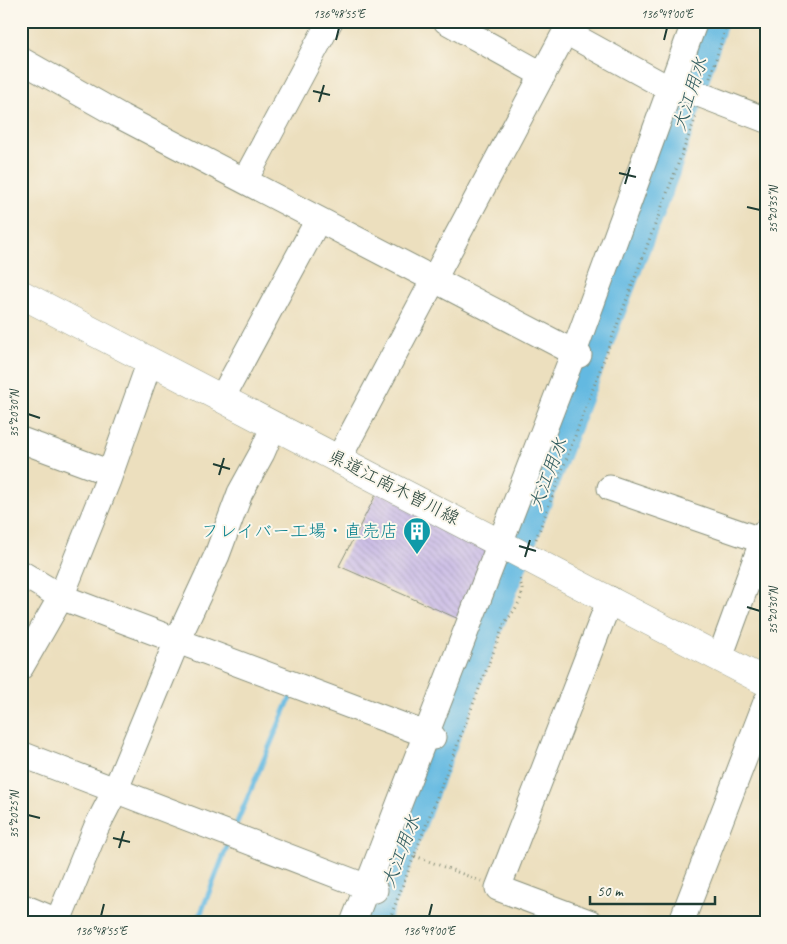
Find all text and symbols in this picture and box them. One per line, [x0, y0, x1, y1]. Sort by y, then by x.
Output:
text: 136°48'55"E [313, 6, 367, 22]
text: 136°49'00"E [641, 6, 695, 22]
water label: 大江用水 [667, 54, 713, 134]
text: 35°20'35"N [765, 185, 781, 234]
text: 35°20'30"N [6, 389, 22, 438]
water label: 大江用水 [523, 434, 573, 514]
street label: 県道江南木曽川線 [325, 445, 463, 529]
building icon: フレイバー工場・直売店 [402, 516, 432, 555]
place label: フレイバー工場・直売店 [201, 520, 398, 542]
text: 35°20'30"N [765, 586, 781, 635]
text: 35°20'25"N [6, 790, 22, 839]
water label: 大江用水 [376, 811, 426, 891]
scale bar [590, 874, 714, 906]
text: 50 m [597, 882, 624, 901]
text: 136°48'55"E [75, 923, 129, 939]
text: 136°49'00"E [403, 923, 457, 939]

